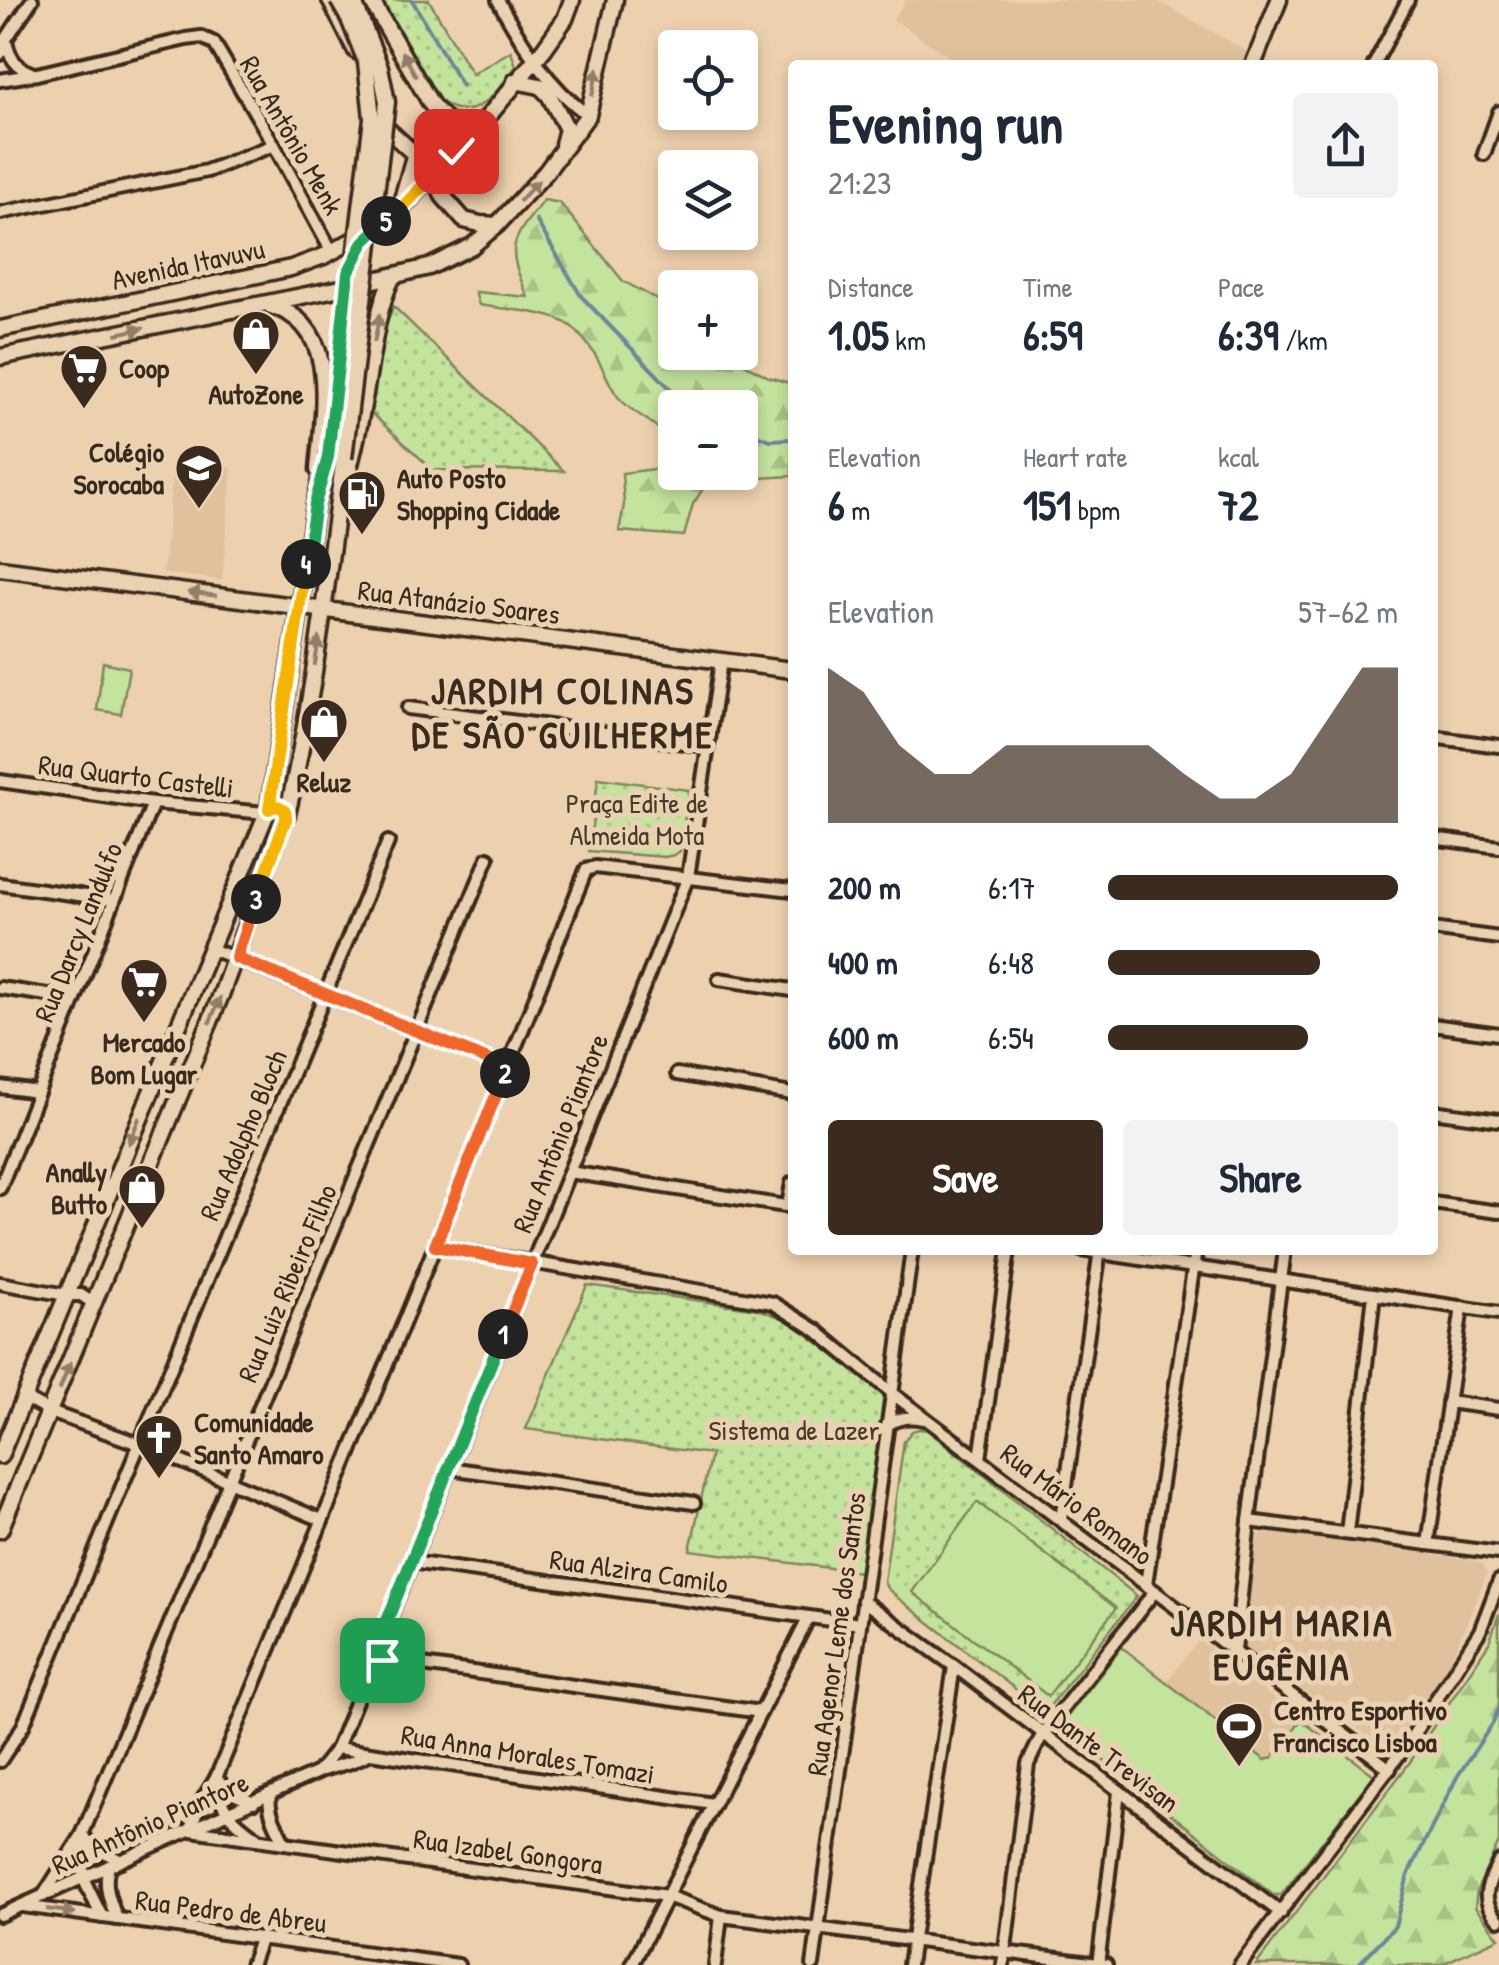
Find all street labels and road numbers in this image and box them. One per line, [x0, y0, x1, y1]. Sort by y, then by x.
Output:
street label: Rua Antônio Menk [231, 49, 353, 222]
street label: Avenida Itavuvu [108, 229, 268, 299]
street label: Rua Atanázio Soares [356, 571, 562, 633]
street label: Rua Quarto Castelli [36, 745, 236, 807]
street label: Rua Darcy Landulfo [25, 837, 131, 1027]
street label: Rua Antônio Piantore [503, 1028, 617, 1238]
street label: Rua Adolpho Bloch [190, 1044, 296, 1226]
street label: Rua Luiz Ribeiro Filho [228, 1178, 346, 1388]
street label: Rua Mário Romano [993, 1434, 1161, 1574]
street label: Rua Agenor Leme dos Santos [797, 1490, 875, 1778]
street label: Rua Alzira Camilo [548, 1540, 730, 1602]
street label: Rua Dante Trevisan [1011, 1675, 1187, 1821]
street label: Rua Anna Morales Tomazi [399, 1715, 657, 1793]
street label: Rua Antônio Piantore [46, 1763, 254, 1883]
street label: Rua Izabel Gongora [411, 1819, 605, 1883]
street label: Rua Pedro de Abreu [133, 1880, 329, 1942]

